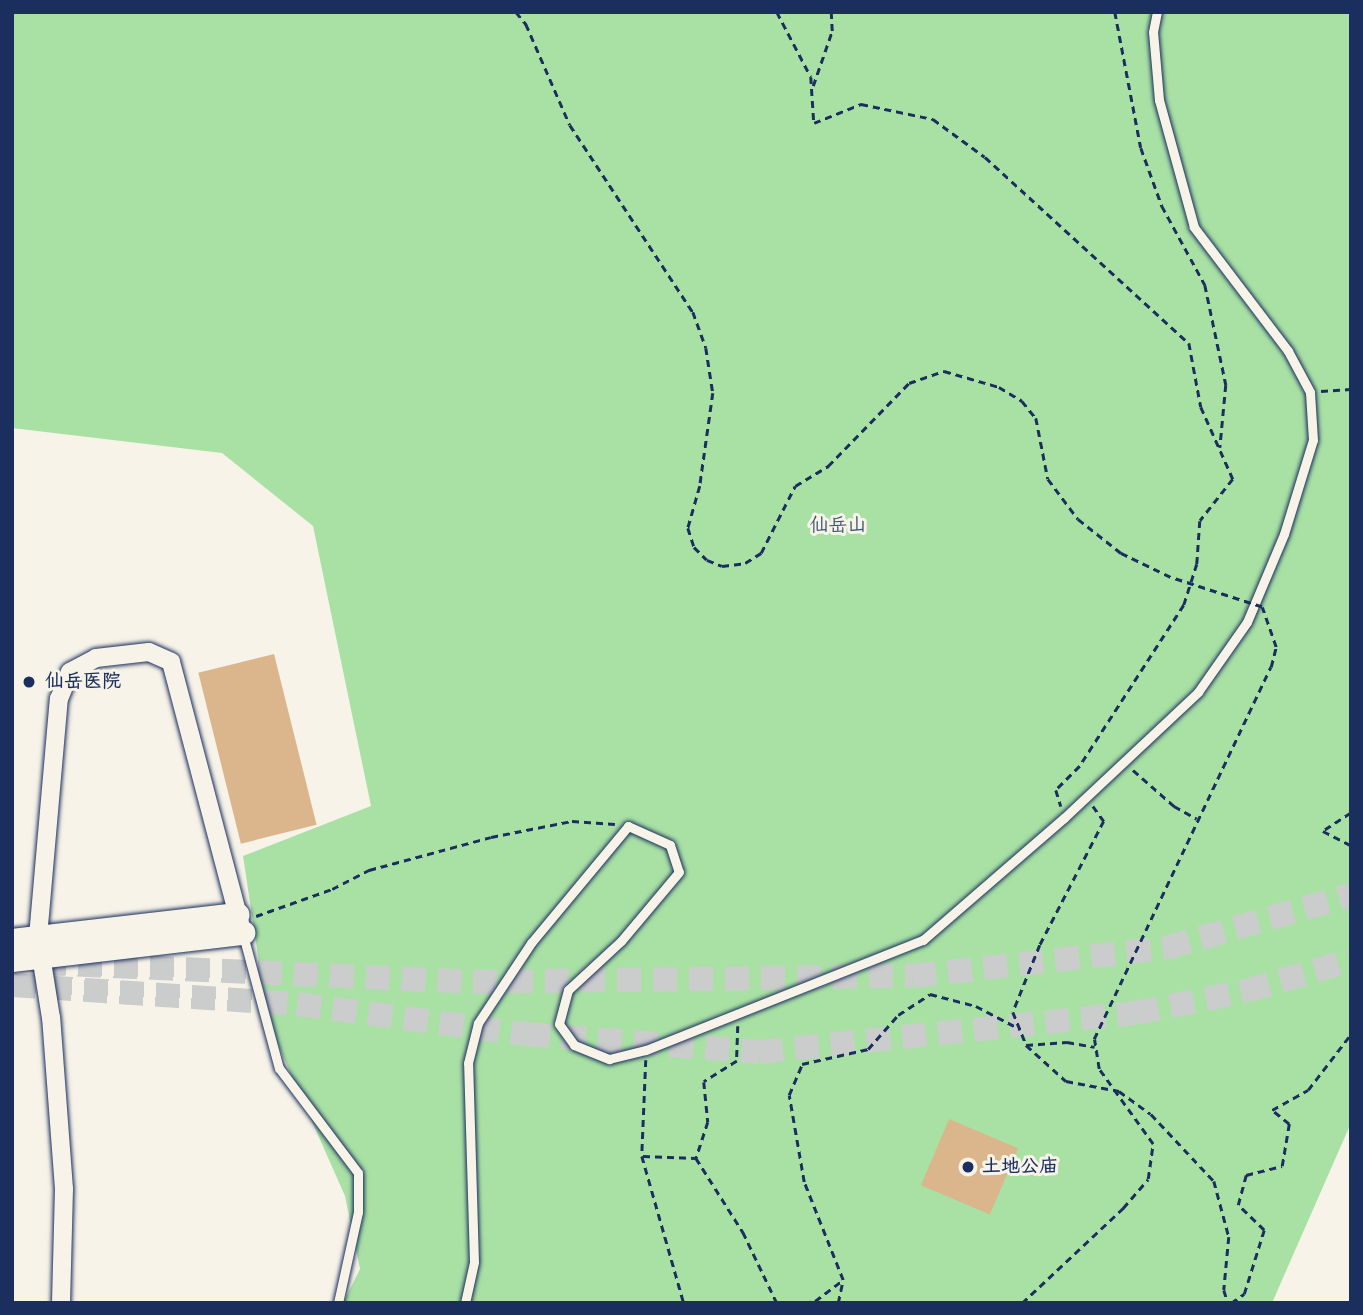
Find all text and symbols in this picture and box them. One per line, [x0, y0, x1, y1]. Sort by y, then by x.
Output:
park label: 仙岳山 [810, 515, 866, 537]
place label: 仙岳医院 [45, 671, 121, 693]
marker: 仙岳医院 [19, 672, 39, 692]
place label: 土地公庙 [982, 1156, 1058, 1178]
marker: 土地公庙 [960, 1159, 976, 1175]

